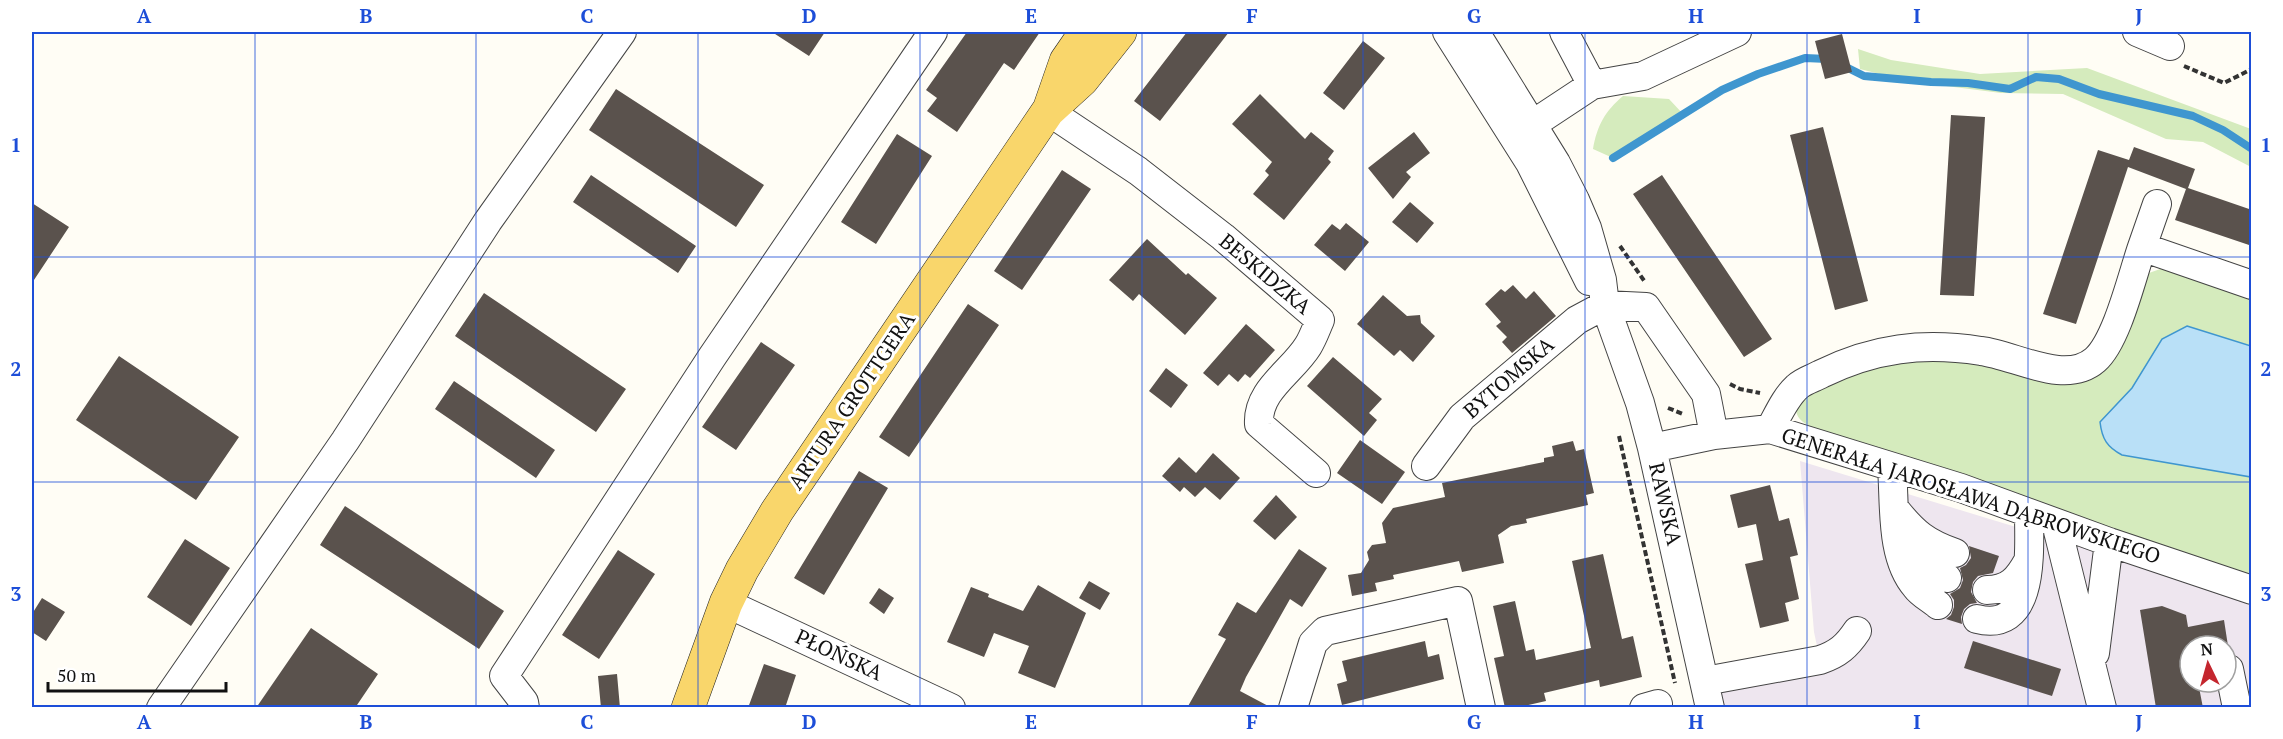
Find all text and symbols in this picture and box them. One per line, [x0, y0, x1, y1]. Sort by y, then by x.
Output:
text: A [137, 2, 152, 29]
text: B [360, 2, 373, 29]
text: C [580, 2, 594, 29]
text: D [802, 2, 816, 29]
text: E [1025, 2, 1037, 29]
text: F [1246, 2, 1258, 29]
text: G [1467, 2, 1481, 29]
text: H [1688, 2, 1704, 29]
text: I [1913, 2, 1921, 29]
text: J [2135, 2, 2143, 29]
text: 1 [10, 131, 22, 158]
text: 1 [2260, 131, 2272, 158]
street label: BESKIDZKA [1214, 227, 1318, 320]
street label: ARTURA GROTTGERA [781, 306, 921, 495]
street label: BYTOMSKA [1457, 330, 1560, 424]
text: 2 [10, 355, 22, 382]
text: 2 [2260, 355, 2272, 382]
street label: GENERAŁA JAROSŁAWA DĄBROWSKIEGO [1778, 420, 2164, 570]
street label: RAWSKA [1643, 460, 1689, 549]
text: 3 [10, 580, 22, 607]
text: 3 [2260, 580, 2272, 607]
street label: PŁOŃSKA [791, 622, 888, 687]
north arrow [2178, 634, 2238, 694]
text: N [2200, 638, 2214, 661]
scale bar [48, 655, 226, 693]
text: 50 m [57, 663, 97, 687]
text: A [137, 708, 152, 735]
text: B [360, 708, 373, 735]
text: C [580, 708, 594, 735]
text: D [802, 708, 816, 735]
text: E [1025, 708, 1037, 735]
text: F [1246, 708, 1258, 735]
text: G [1467, 708, 1481, 735]
text: H [1688, 708, 1704, 735]
text: I [1913, 708, 1921, 735]
text: J [2135, 708, 2143, 735]

